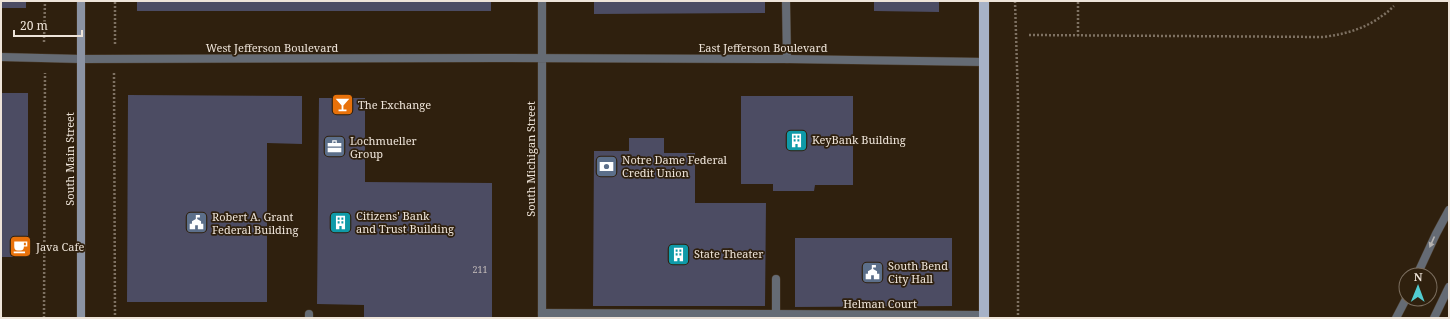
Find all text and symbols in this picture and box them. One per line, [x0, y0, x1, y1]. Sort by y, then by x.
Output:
scale bar [14, 12, 82, 38]
text: 20 m [20, 17, 48, 34]
street label: West Jefferson Boulevard [206, 40, 339, 55]
street label: East Jefferson Boulevard [699, 40, 828, 55]
bar icon: The Exchange [329, 92, 355, 118]
place label: The Exchange [358, 97, 431, 112]
street label: South Michigan Street [523, 101, 538, 217]
street label: South Main Street [62, 112, 77, 206]
building icon: KeyBank Building [784, 127, 810, 153]
place label: KeyBank Building [812, 132, 906, 147]
place label: Lochmueller Group [350, 133, 418, 161]
office icon: Lochmueller Group [321, 134, 347, 160]
place label: Notre Dame Federal Credit Union [622, 152, 728, 180]
bank icon: Notre Dame Federal Credit Union [593, 153, 619, 179]
place label: Citizens' Bank and Trust Building [356, 208, 454, 236]
place label: Robert A. Grant Federal Building [212, 209, 298, 237]
building icon: Citizens' Bank and Trust Building [328, 209, 354, 235]
public building icon: Robert A. Grant Federal Building [184, 210, 210, 236]
cafe icon: Java Cafe [7, 234, 33, 260]
one-way arrow [1429, 236, 1435, 248]
place label: Java Cafe [35, 239, 85, 254]
building icon: State Theater [666, 241, 692, 267]
place label: State Theater [694, 246, 764, 261]
place label: South Bend City Hall [888, 258, 948, 286]
public building icon: South Bend City Hall [860, 259, 886, 285]
house number: 211 [472, 263, 488, 276]
north arrow [1398, 267, 1438, 307]
text: N [1414, 269, 1423, 284]
street label: Helman Court [843, 296, 917, 311]

